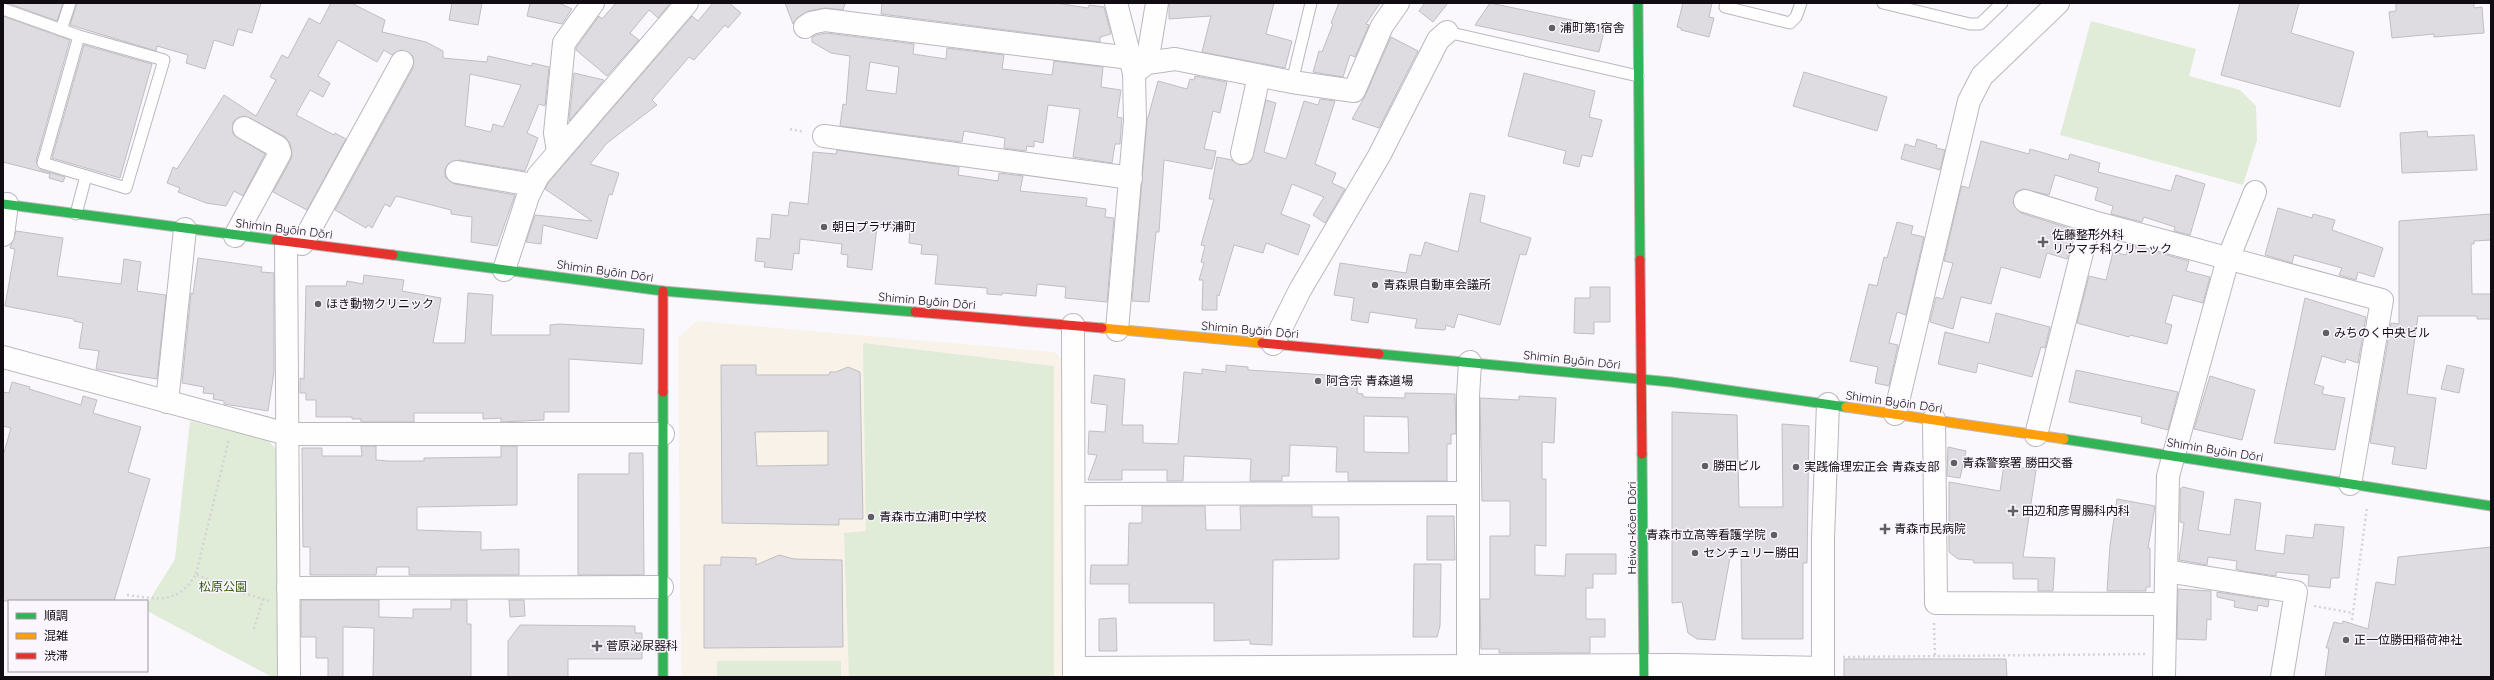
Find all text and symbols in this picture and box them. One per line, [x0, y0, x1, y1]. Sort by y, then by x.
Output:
place label: 浦町第1宿舎 [1560, 20, 1624, 35]
marker: 浦町第1宿舎 [1547, 23, 1557, 33]
street label: Shimin Byōin Dōri [235, 215, 333, 242]
place label: 朝日プラザ浦町 [832, 219, 916, 234]
marker: 朝日プラザ浦町 [819, 222, 829, 232]
place label: 佐藤整形外科 リウマチ科クリニック [2052, 227, 2172, 256]
marker: 佐藤整形外科 リウマチ科クリニック [2037, 236, 2049, 248]
street label: Shimin Byōin Dōri [556, 256, 654, 285]
place label: 青森県自動車会議所 [1383, 277, 1491, 292]
marker: 青森県自動車会議所 [1370, 280, 1380, 290]
street label: Shimin Byōin Dōri [878, 289, 976, 312]
place label: ほき動物クリニック [326, 296, 434, 311]
marker: ほき動物クリニック [313, 299, 323, 309]
street label: Shimin Byōin Dōri [1201, 318, 1299, 341]
place label: みちのく中央ビル [2334, 325, 2430, 340]
marker: みちのく中央ビル [2321, 328, 2331, 338]
street label: Shimin Byōin Dōri [1523, 347, 1621, 372]
place label: 阿含宗 青森道場 [1326, 373, 1413, 388]
marker: 阿含宗 青森道場 [1313, 376, 1323, 386]
street label: Shimin Byōin Dōri [1845, 387, 1943, 416]
street label: Shimin Byōin Dōri [2166, 434, 2264, 465]
place label: 青森警察署 勝田交番 [1962, 455, 2073, 470]
place label: 勝田ビル [1713, 458, 1761, 473]
marker: 青森警察署 勝田交番 [1949, 458, 1959, 468]
place label: 実践倫理宏正会 青森支部 [1804, 459, 1939, 474]
marker: 勝田ビル [1700, 461, 1710, 471]
marker: 実践倫理宏正会 青森支部 [1791, 462, 1801, 472]
street label: Heiwa-kōen Dōri [1624, 482, 1639, 574]
place label: 田辺和彦胃腸科内科 [2022, 503, 2130, 518]
marker: 田辺和彦胃腸科内科 [2007, 505, 2019, 517]
place label: 青森市立浦町中学校 [879, 509, 987, 524]
marker: 青森市立浦町中学校 [866, 512, 876, 522]
place label: 青森市民病院 [1894, 521, 1966, 536]
marker: 青森市民病院 [1879, 523, 1891, 535]
place label: 青森市立高等看護学院 [1646, 527, 1766, 542]
marker: 青森市立高等看護学院 [1769, 530, 1779, 540]
place label: センチュリー勝田 [1703, 545, 1799, 560]
marker: センチュリー勝田 [1690, 548, 1700, 558]
park label: 松原公園 [199, 579, 247, 594]
legend [8, 600, 148, 672]
text: 順調 [44, 608, 68, 623]
text: 混雑 [44, 628, 68, 643]
place label: 正一位勝田稲荷神社 [2354, 632, 2462, 647]
marker: 正一位勝田稲荷神社 [2341, 635, 2351, 645]
place label: 菅原泌尿器科 [606, 638, 678, 653]
marker: 菅原泌尿器科 [591, 640, 603, 652]
text: 渋滞 [44, 648, 68, 663]

